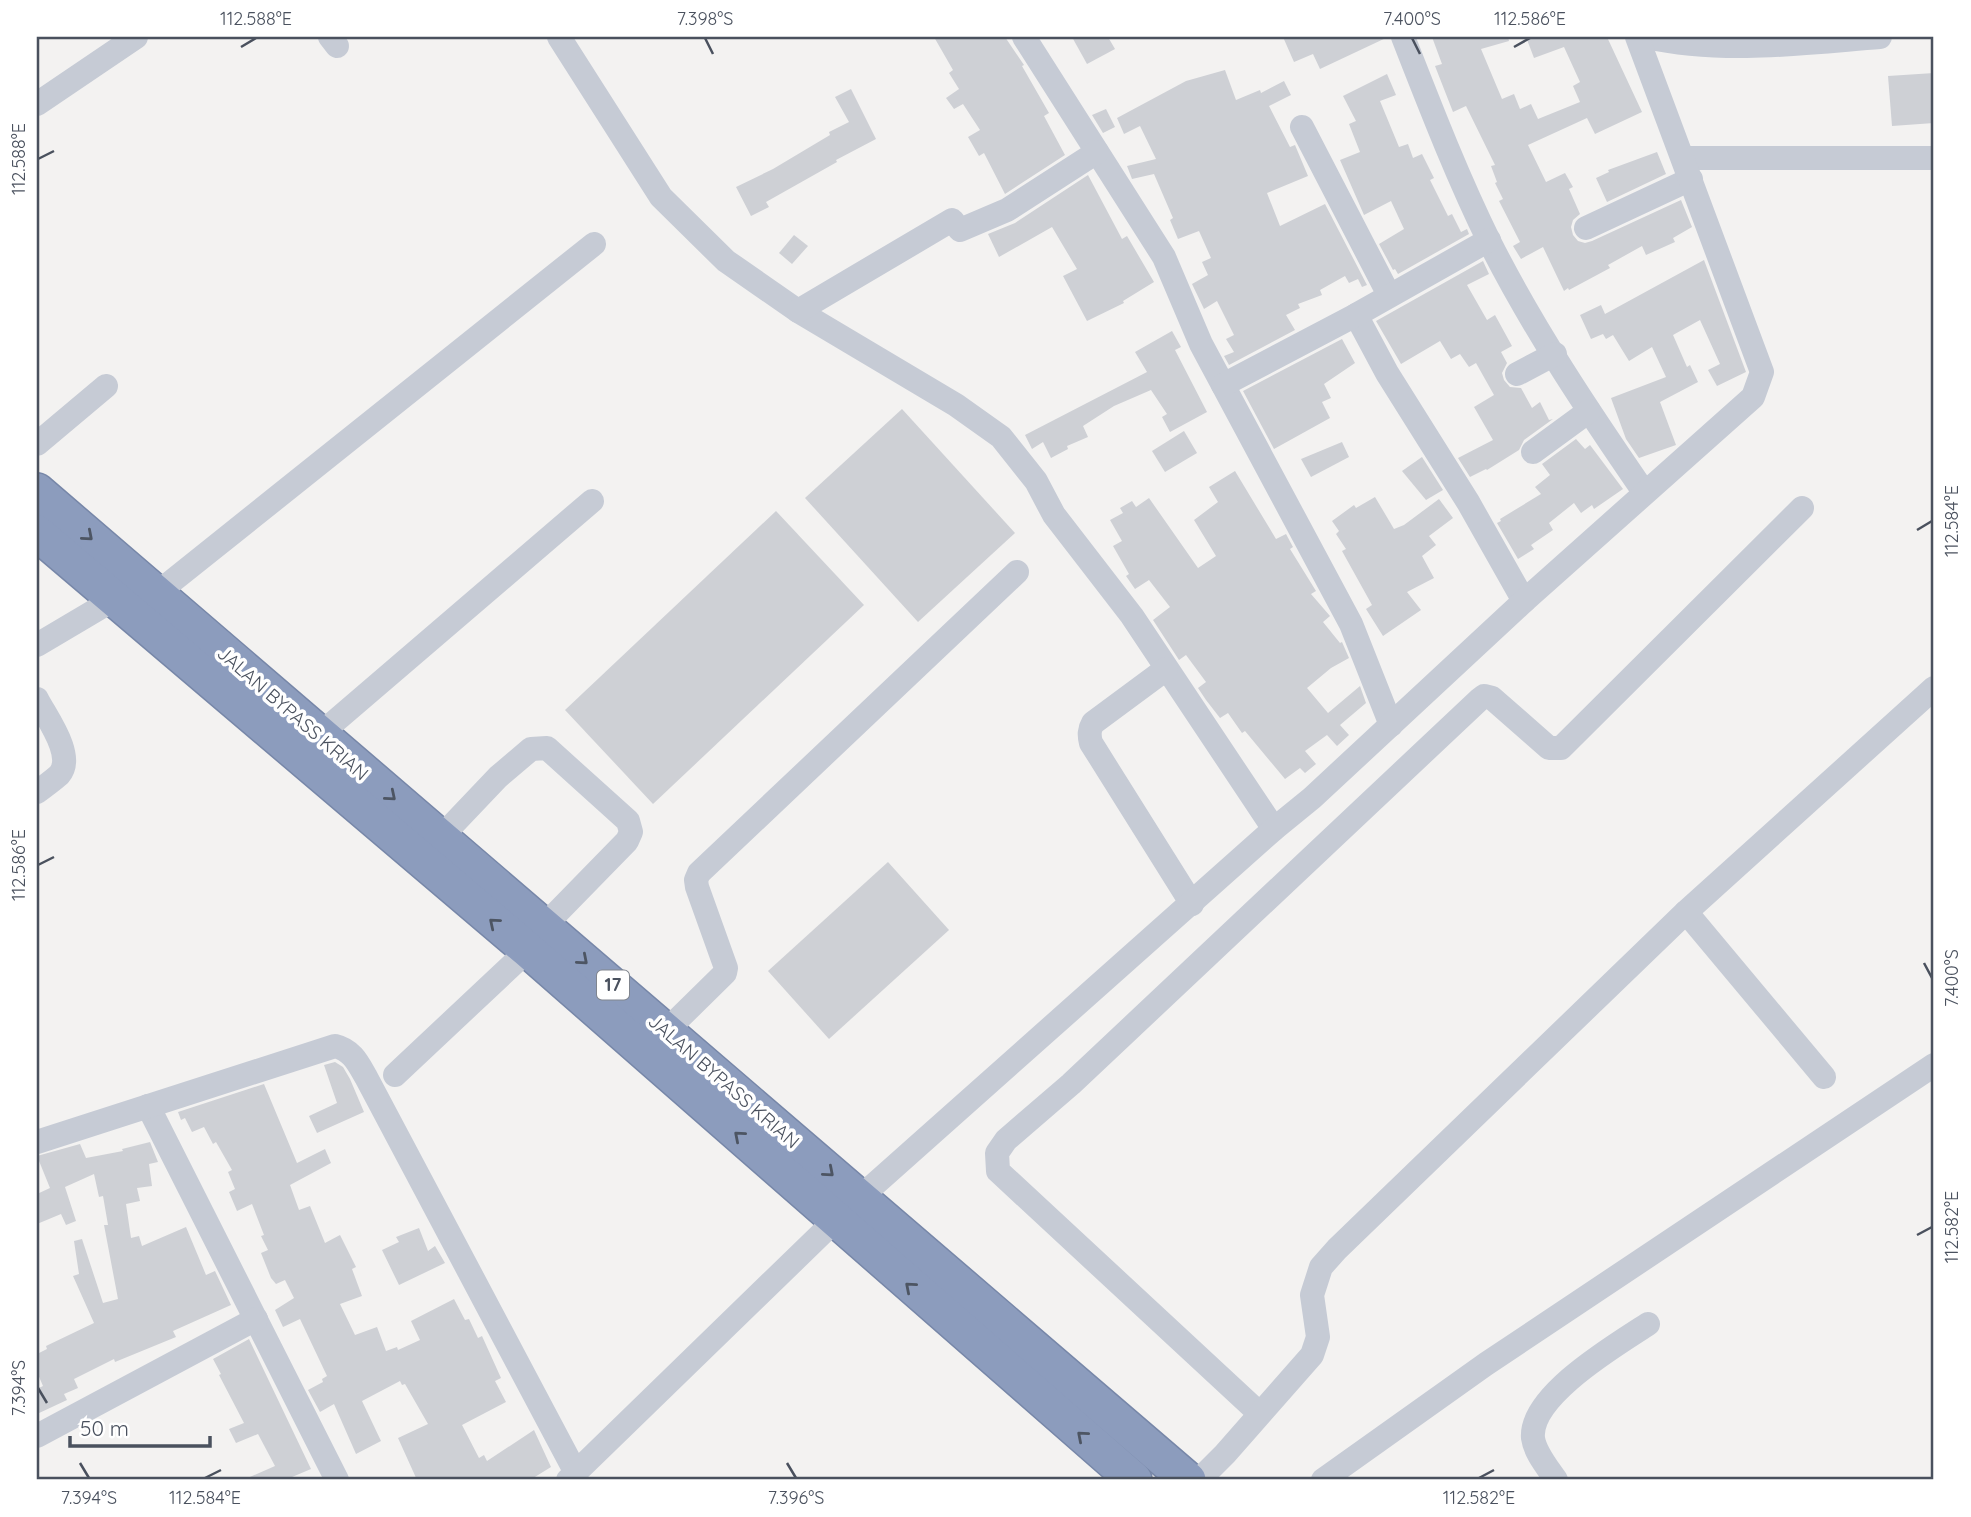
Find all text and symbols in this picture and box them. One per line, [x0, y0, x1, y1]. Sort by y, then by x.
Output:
text: 112.588°E [220, 7, 292, 30]
text: 7.398°S [677, 7, 733, 30]
text: 7.400°S [1383, 7, 1441, 30]
text: 112.586°E [1494, 7, 1566, 30]
text: 112.588°E [7, 123, 30, 195]
text: 112.584°E [1940, 485, 1963, 557]
one-way arrow [80, 528, 93, 540]
street label: JALAN BYPASS KRIAN [212, 641, 374, 785]
one-way arrow [382, 788, 395, 800]
text: 112.586°E [7, 829, 30, 901]
one-way arrow [489, 918, 501, 931]
text: 7.400°S [1940, 949, 1963, 1007]
one-way arrow [574, 952, 587, 964]
road number: 17 [597, 970, 629, 1000]
street label: JALAN BYPASS KRIAN [643, 1009, 805, 1153]
one-way arrow [734, 1132, 747, 1145]
one-way arrow [821, 1164, 834, 1176]
text: 112.582°E [1940, 1191, 1963, 1263]
one-way arrow [905, 1283, 918, 1295]
text: 7.394°S [7, 1360, 30, 1416]
scale bar [70, 1405, 210, 1449]
text: 50 m [80, 1415, 129, 1441]
one-way arrow [1077, 1432, 1090, 1444]
text: 7.394°S [61, 1486, 117, 1509]
text: 112.584°E [169, 1486, 241, 1509]
text: 7.396°S [768, 1486, 824, 1509]
text: 112.582°E [1443, 1486, 1515, 1509]

